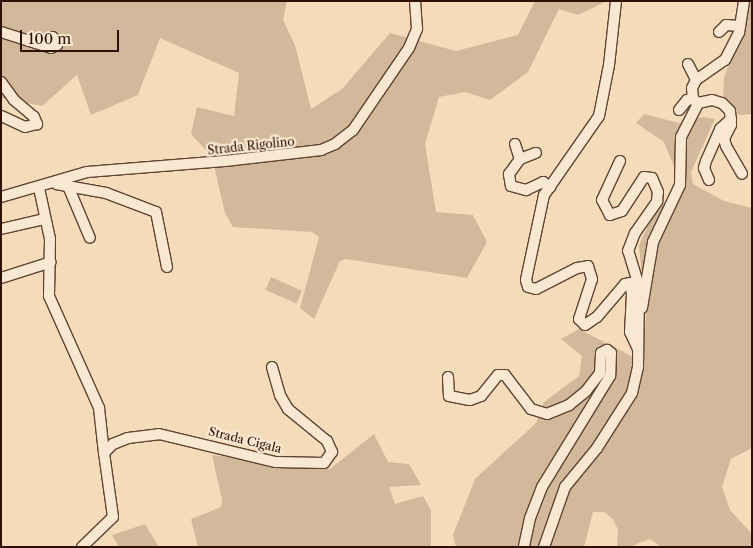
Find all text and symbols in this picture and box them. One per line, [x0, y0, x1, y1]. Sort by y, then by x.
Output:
scale bar [22, 20, 121, 52]
text: 100 m [28, 29, 71, 48]
street label: Strada Rigolino [207, 134, 295, 158]
street label: Strada Cigala [207, 424, 283, 456]

